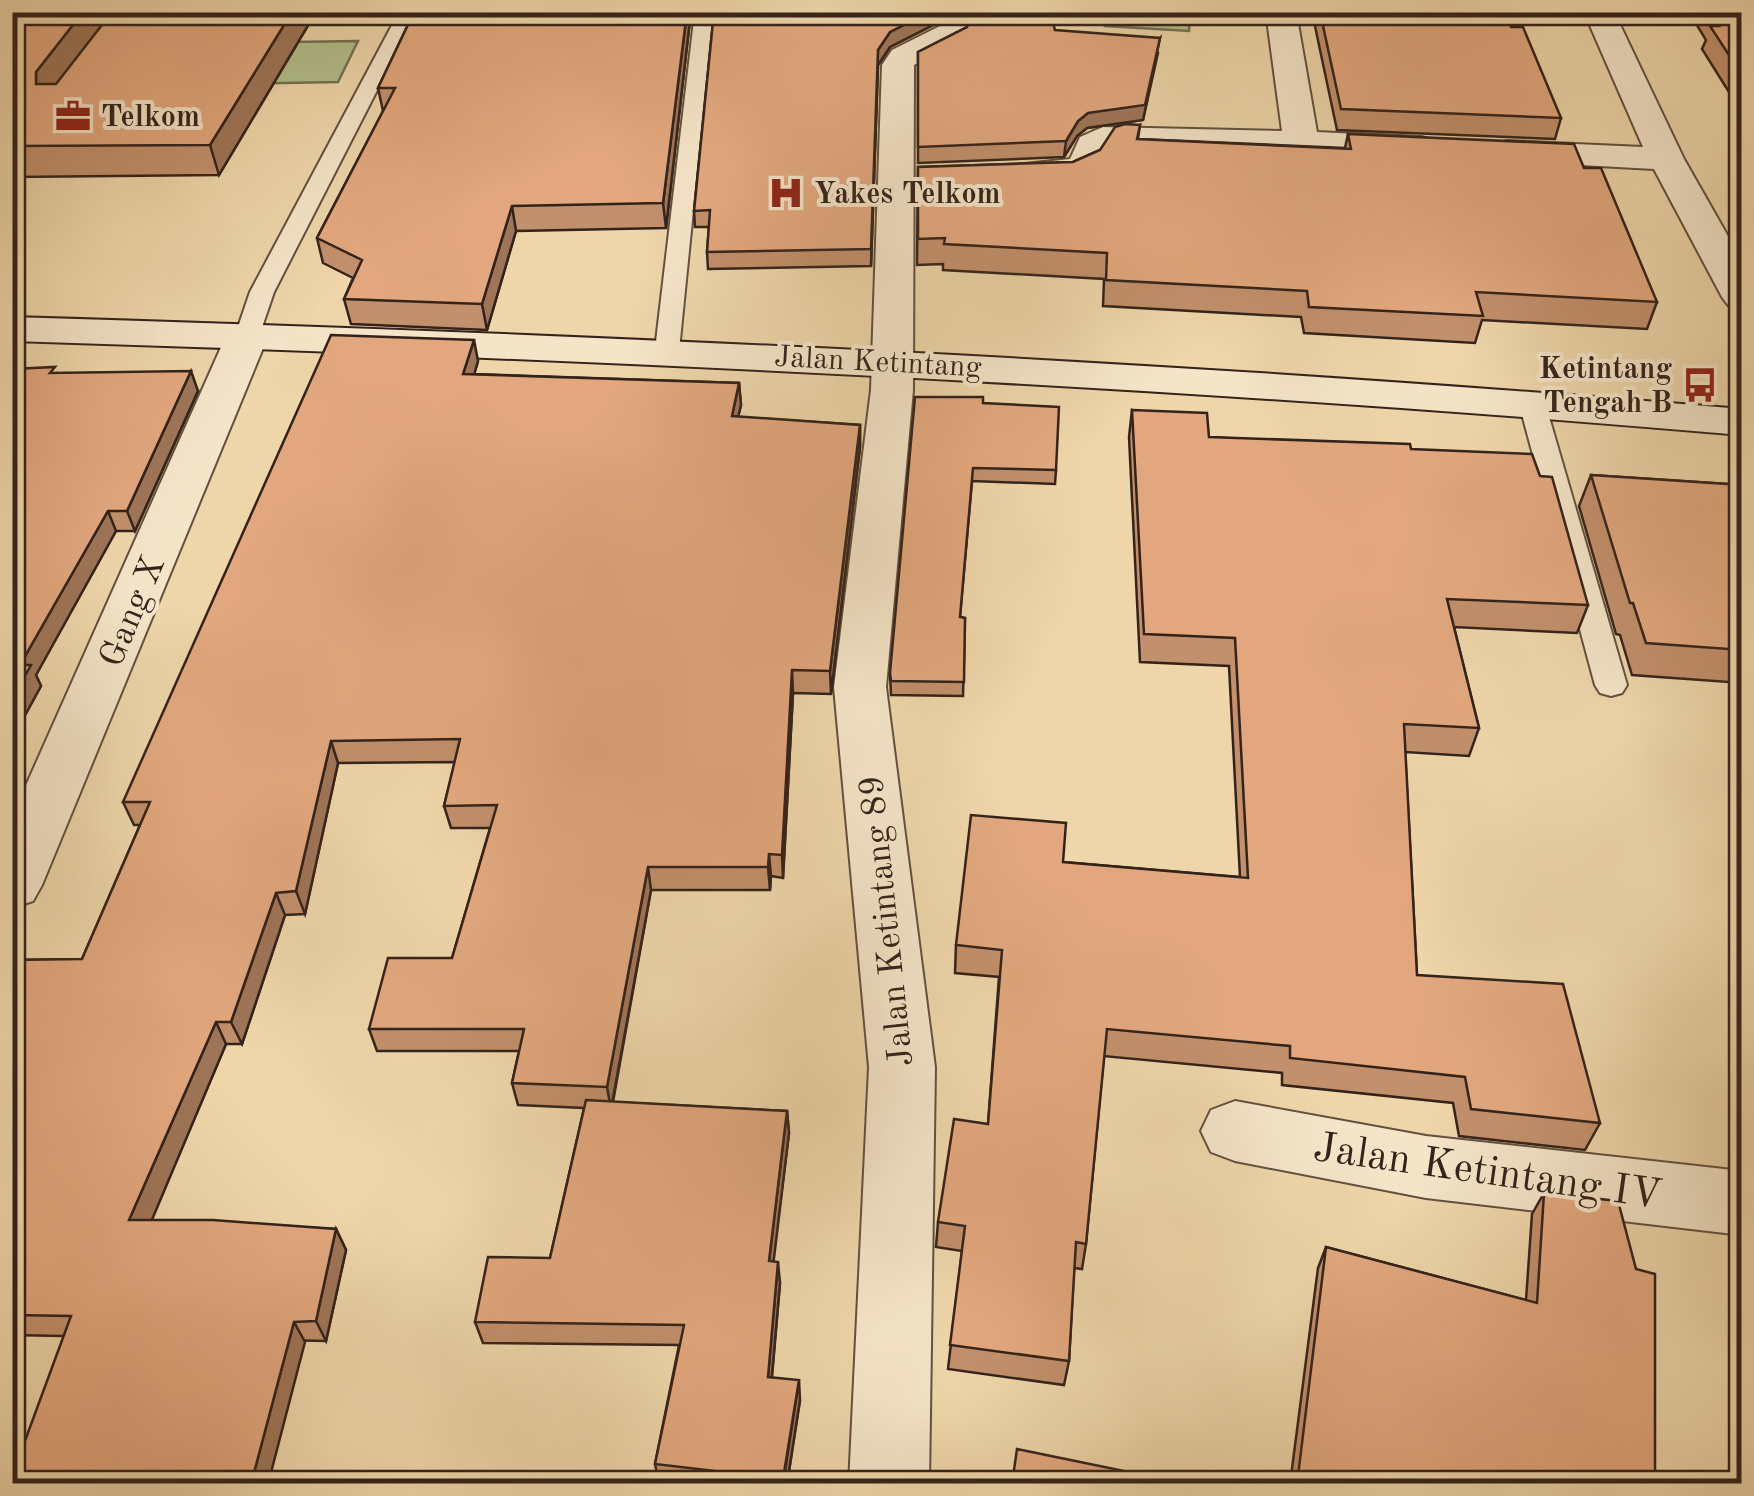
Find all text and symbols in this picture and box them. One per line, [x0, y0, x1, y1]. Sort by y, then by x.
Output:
office icon: Telkom [54, 97, 92, 135]
place label: Telkom [101, 103, 200, 133]
hospital icon: Yakes Telkom [767, 174, 805, 212]
place label: Yakes Telkom [814, 180, 1001, 210]
street label: Jalan Ketintang [773, 343, 982, 383]
place label: Ketintang Tengah B [1539, 355, 1672, 419]
bus stop icon: Ketintang Tengah B [1681, 366, 1719, 404]
street label: Gang X [94, 552, 172, 672]
street label: Jalan Ketintang 89 [855, 773, 920, 1068]
street label: Jalan Ketintang IV [1311, 1128, 1664, 1218]

